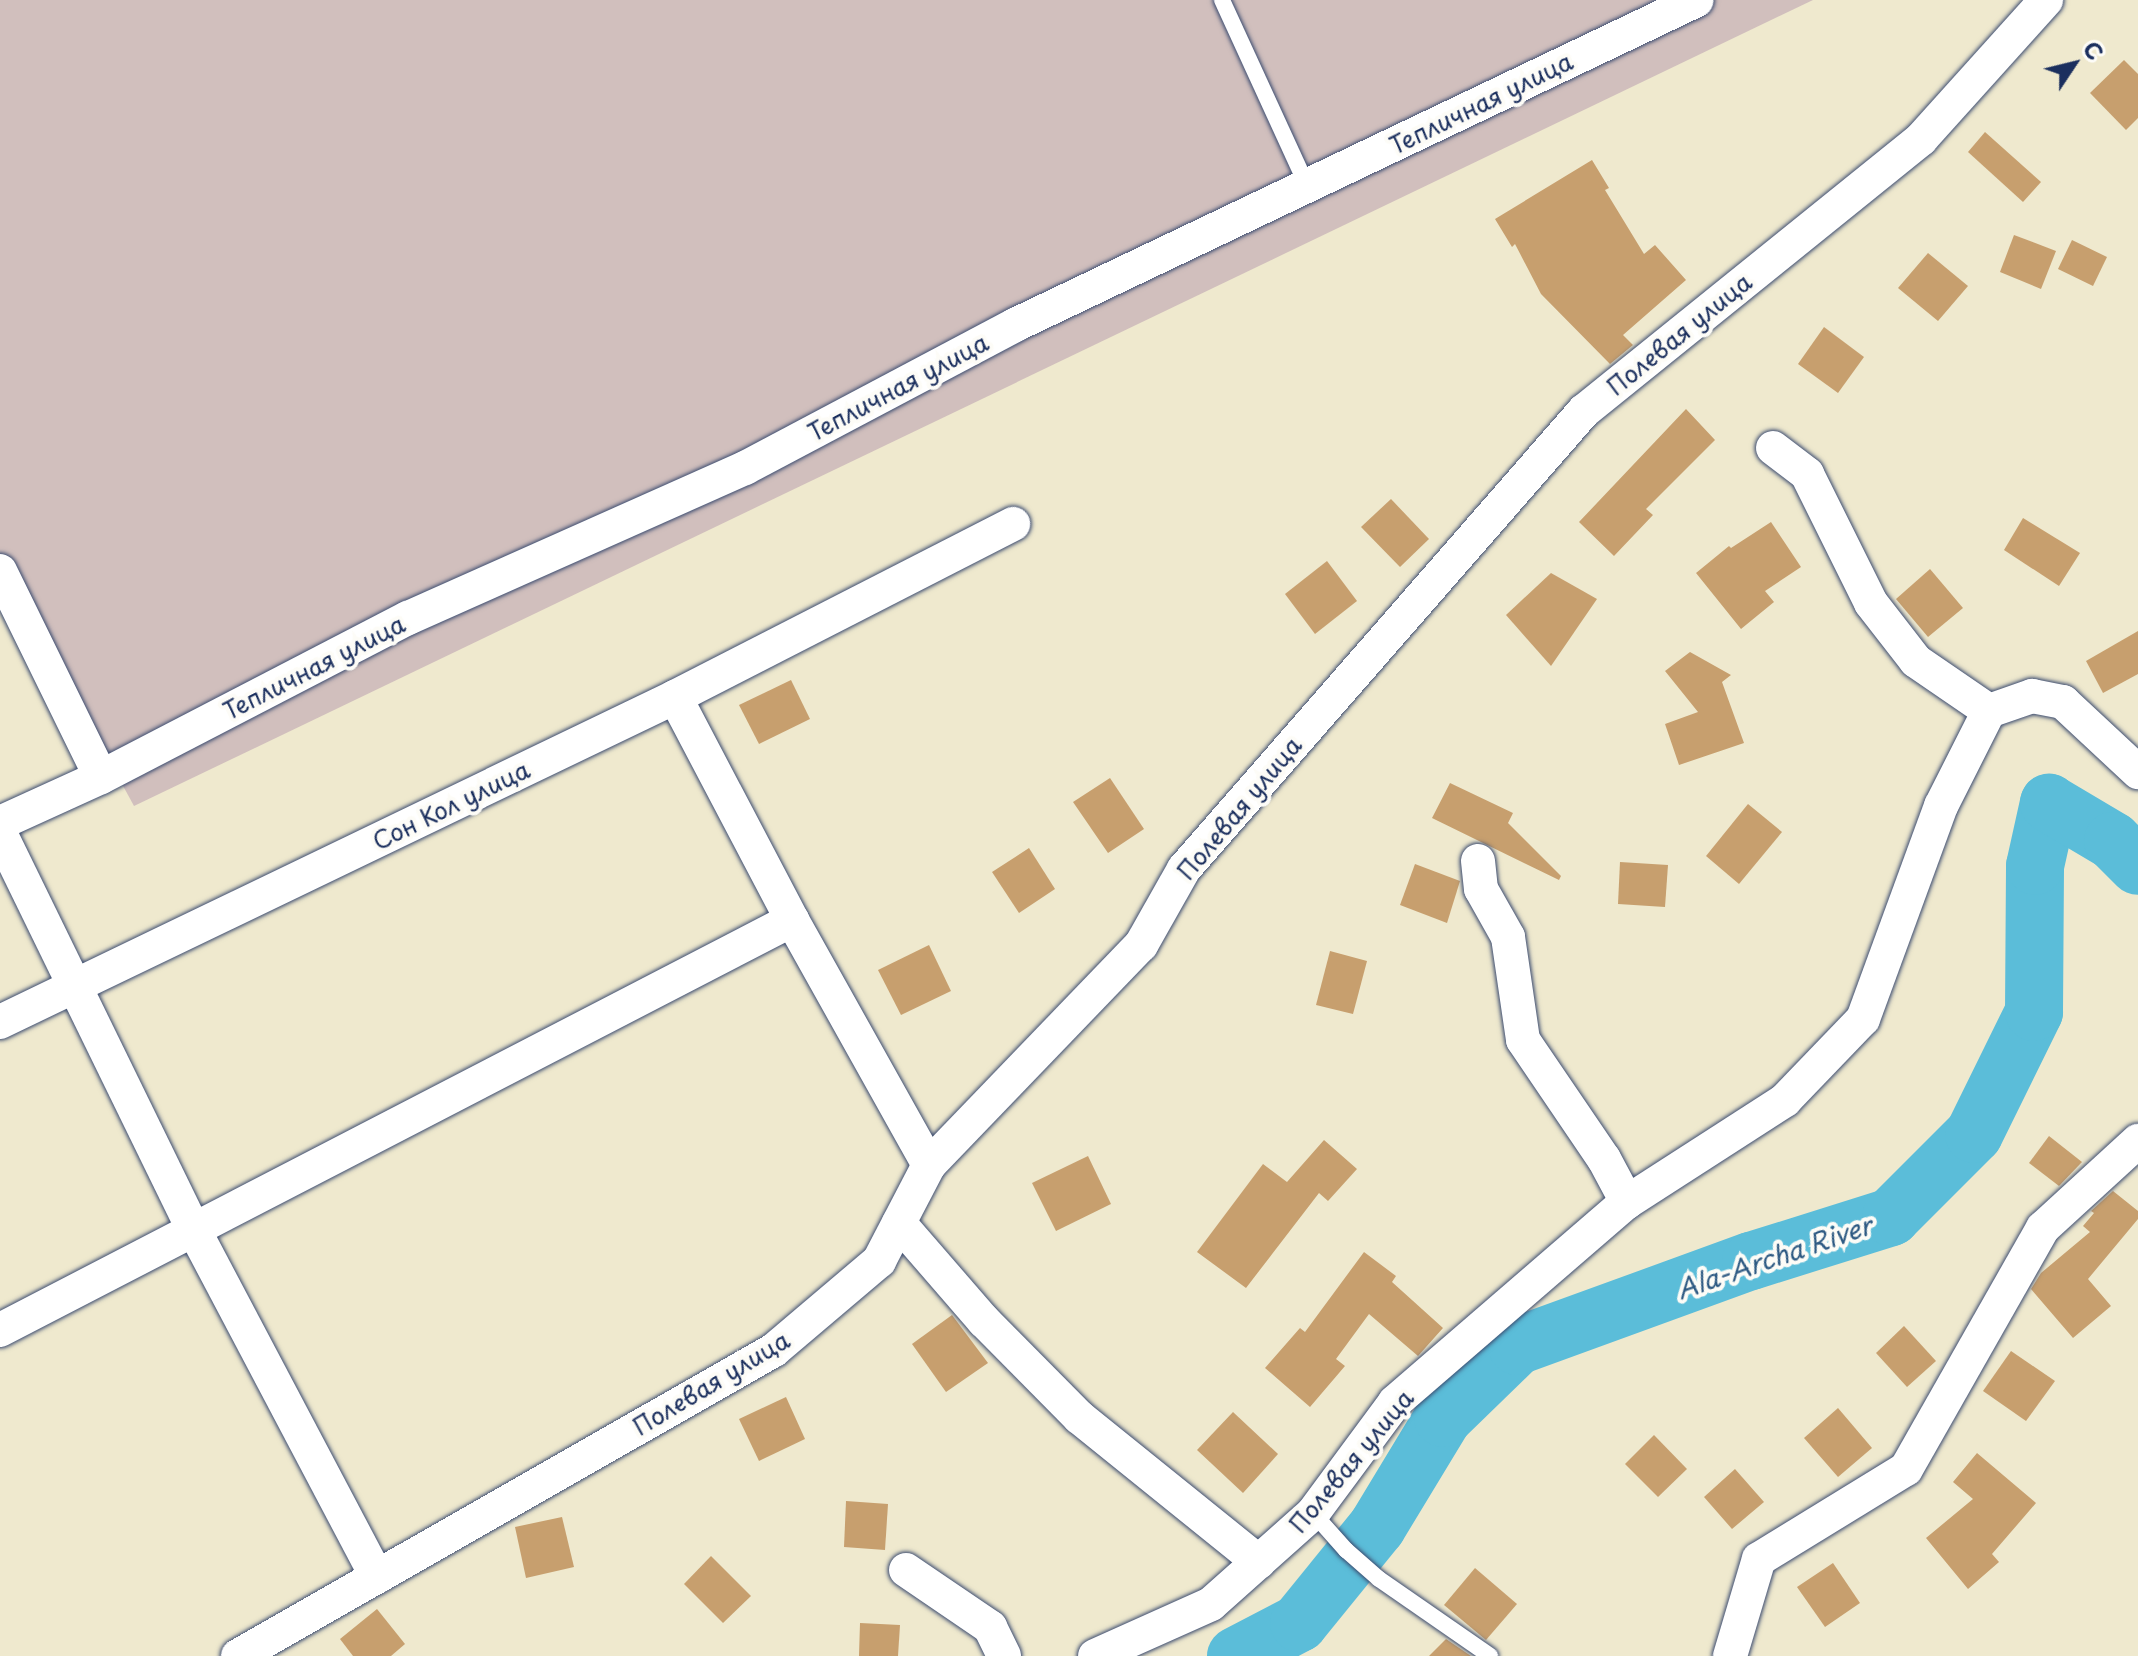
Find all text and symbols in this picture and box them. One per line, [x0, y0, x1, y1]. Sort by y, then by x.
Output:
north arrow [2034, 24, 2114, 104]
text: С [2076, 34, 2112, 66]
street label: Тепличная улица [1384, 46, 1578, 160]
street label: Полевая улица [1601, 267, 1757, 401]
street label: Тепличная улица [802, 327, 994, 447]
street label: Тепличная улица [218, 608, 410, 726]
street label: Полевая улица [1171, 731, 1307, 885]
street label: Сон Кол улица [366, 754, 536, 856]
water label: Ala-Archa River [1672, 1209, 1876, 1305]
street label: Полевая улица [627, 1325, 795, 1441]
street label: Полевая улица [1283, 1384, 1419, 1538]

